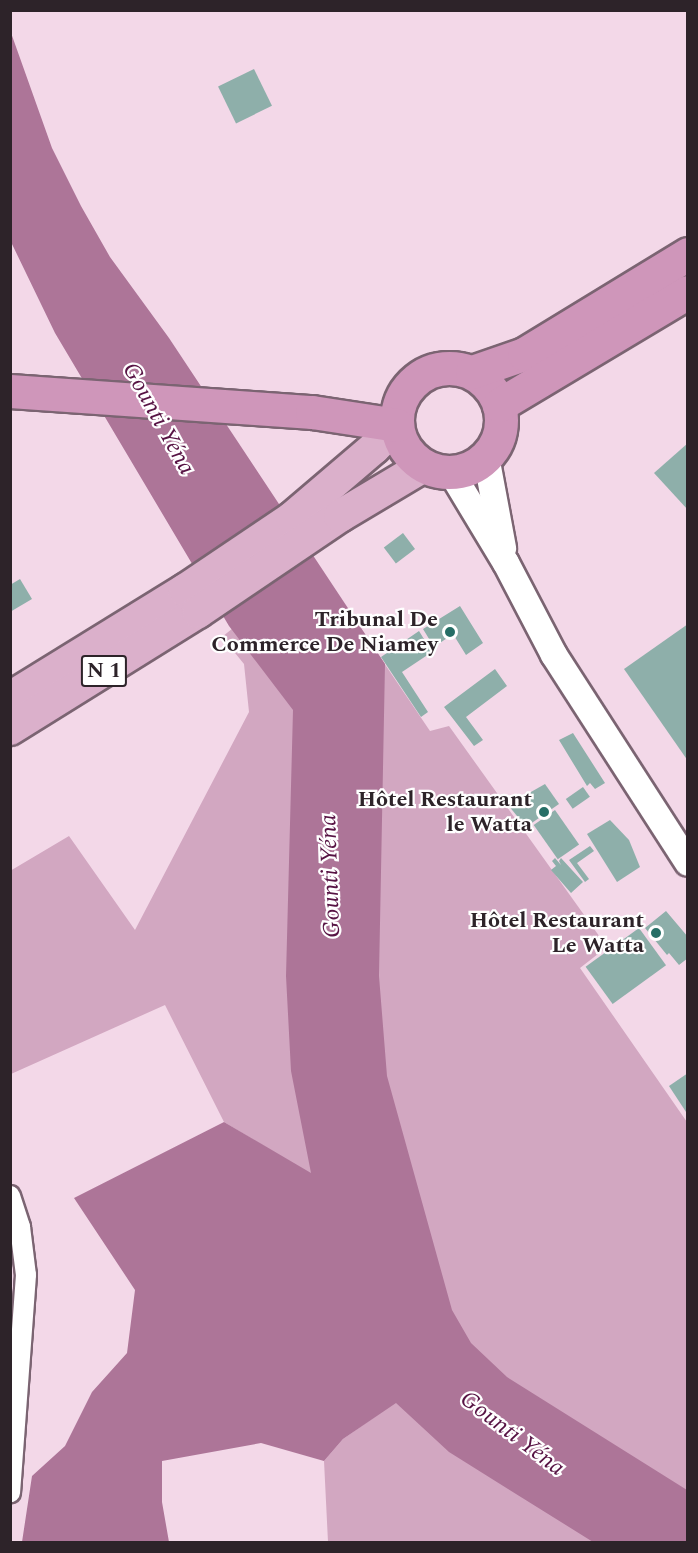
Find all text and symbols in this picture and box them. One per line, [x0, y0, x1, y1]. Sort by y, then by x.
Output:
water label: Gounti Yéna [115, 358, 201, 480]
place label: Tribunal De Commerce De Niamey [211, 606, 438, 658]
marker: Tribunal De Commerce De Niamey [443, 625, 457, 639]
road number: N 1 [80, 653, 128, 689]
place label: Hôtel Restaurant le Watta [358, 786, 532, 837]
marker: Hôtel Restaurant le Watta [537, 805, 551, 819]
water label: Gounti Yéna [314, 814, 348, 938]
place label: Hôtel Restaurant Le Watta [470, 907, 644, 958]
marker: Hôtel Restaurant Le Watta [649, 926, 663, 940]
water label: Gounti Yéna [454, 1385, 570, 1483]

